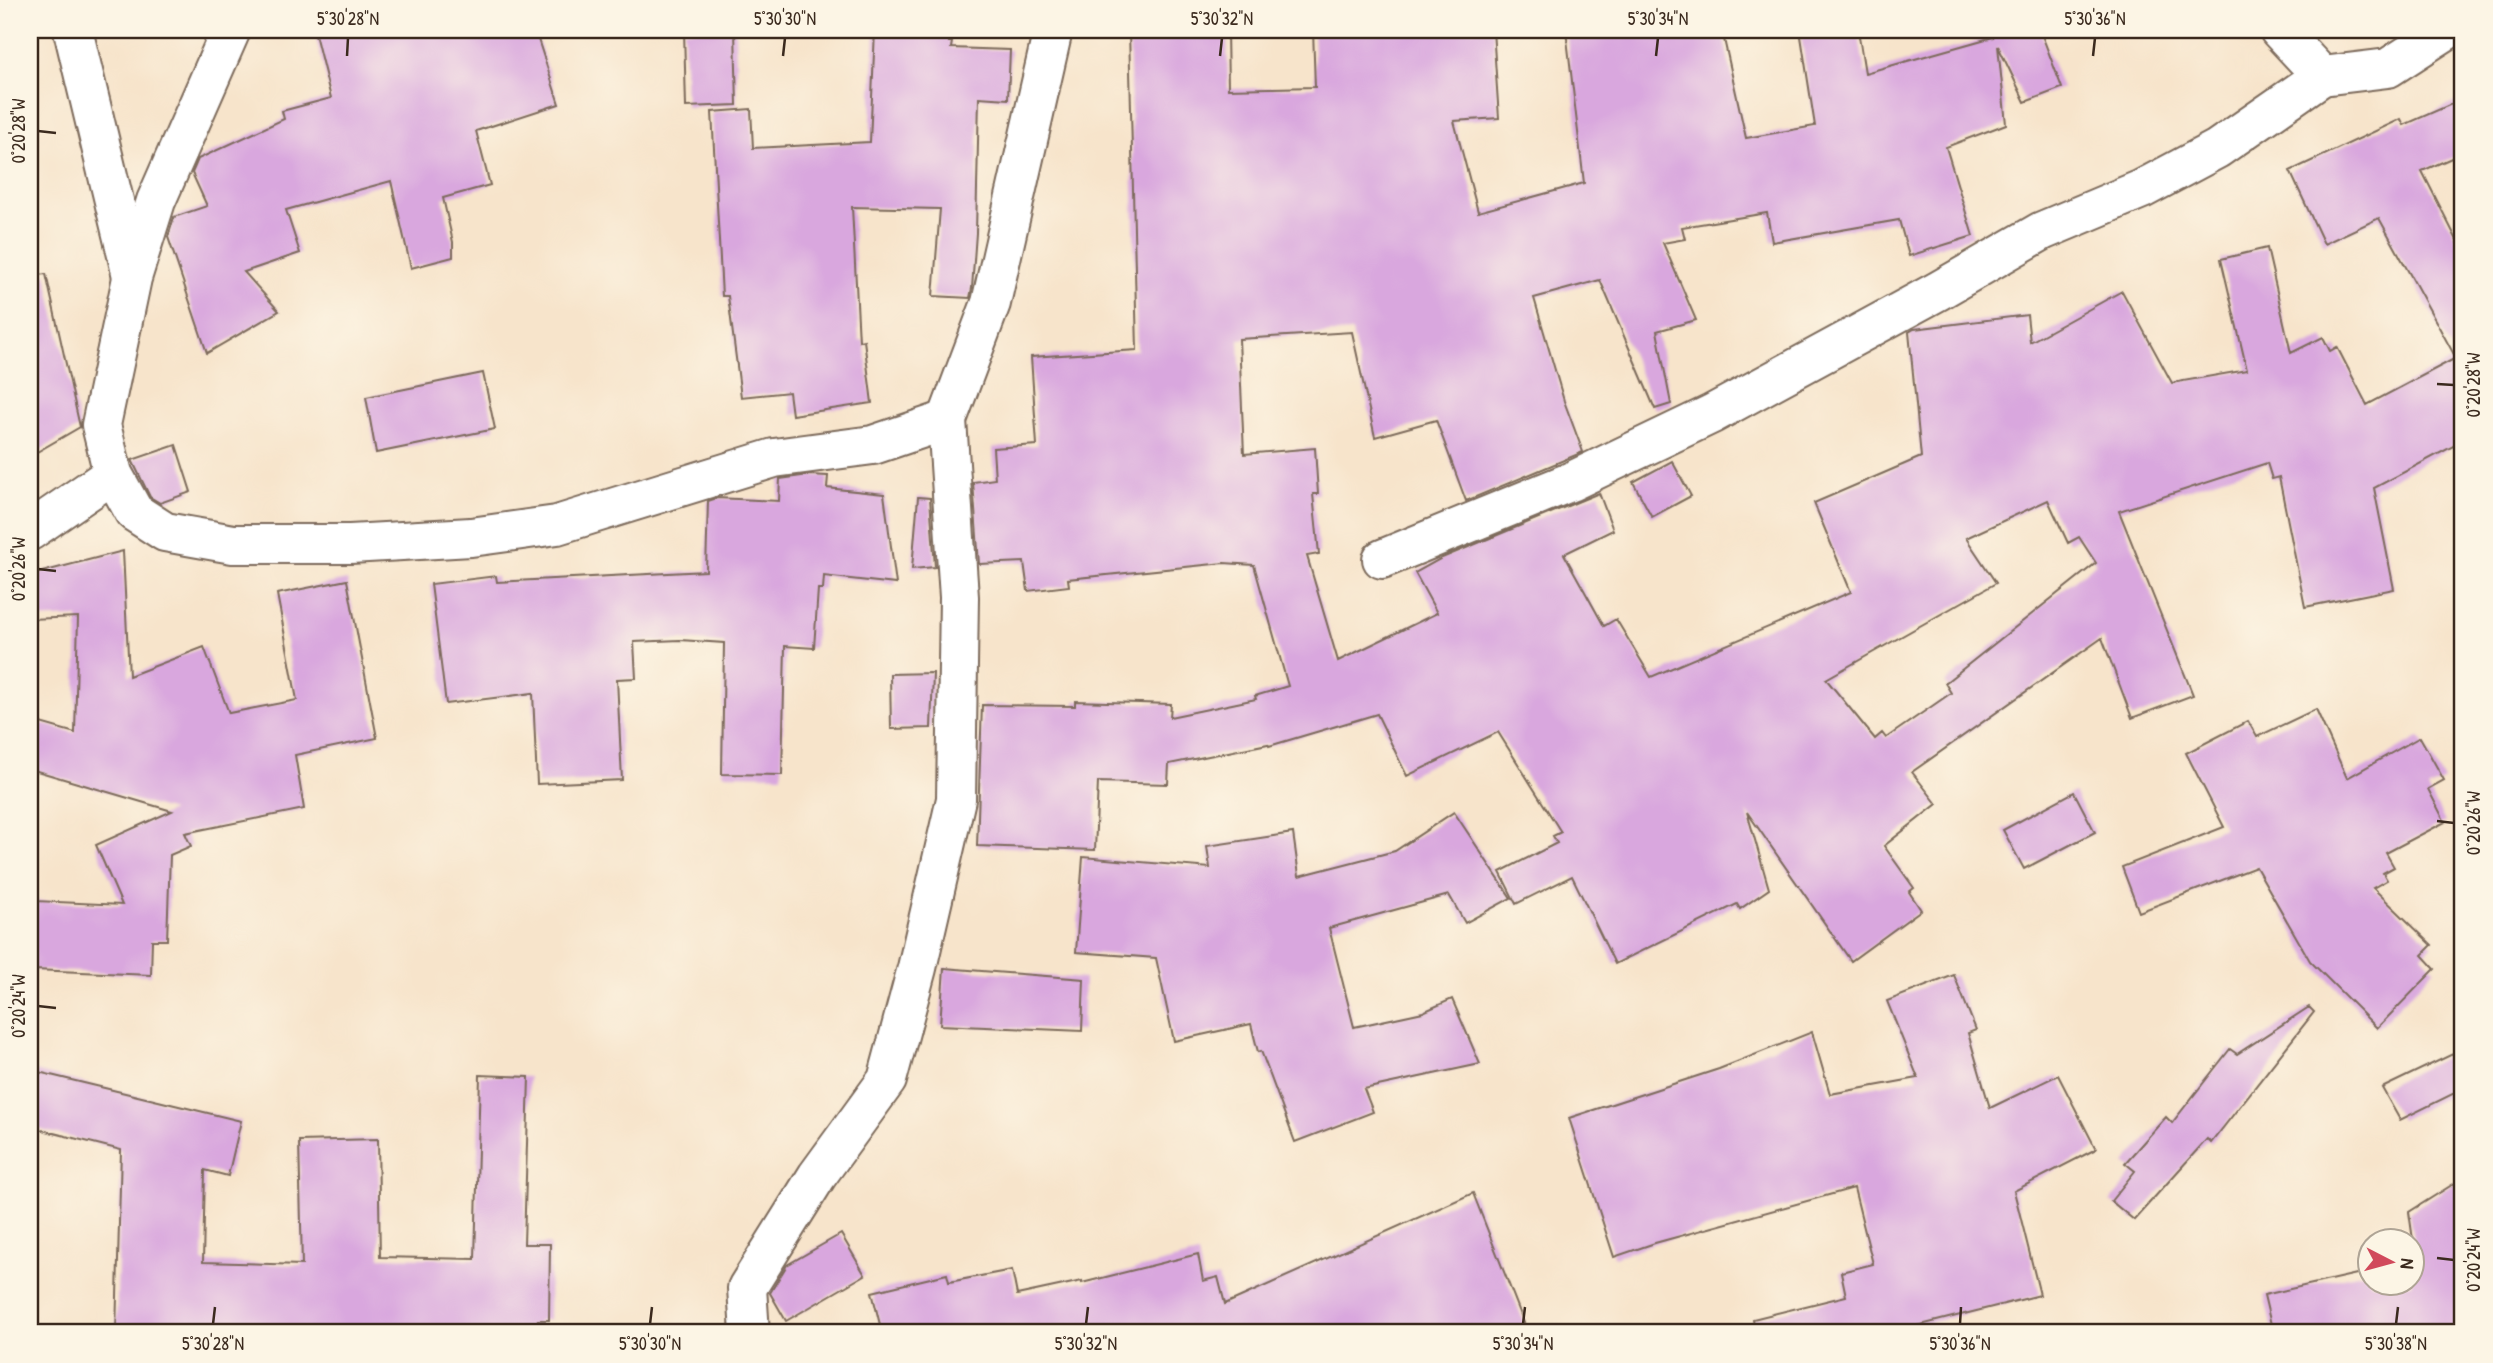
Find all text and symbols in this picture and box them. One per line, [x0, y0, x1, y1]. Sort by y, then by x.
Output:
text: 5°30'28"N [317, 6, 379, 31]
text: 5°30'30"N [754, 6, 816, 31]
text: 5°30'32"N [1191, 6, 1253, 31]
text: 5°30'34"N [1628, 6, 1688, 31]
text: 5°30'36"N [2064, 6, 2126, 31]
text: 0°20'28"W [6, 99, 31, 163]
text: 0°20'28"W [2461, 353, 2486, 417]
text: 0°20'26"W [6, 537, 31, 601]
text: 0°20'26"W [2461, 791, 2486, 855]
text: 0°20'24"W [6, 974, 31, 1038]
north arrow [2356, 1226, 2426, 1296]
text: 0°20'24"W [2461, 1228, 2486, 1292]
text: N [2394, 1257, 2421, 1270]
text: 5°30'28"N [182, 1331, 244, 1356]
text: 5°30'30"N [619, 1331, 681, 1356]
text: 5°30'32"N [1055, 1331, 1117, 1356]
text: 5°30'34"N [1493, 1331, 1553, 1356]
text: 5°30'36"N [1929, 1331, 1991, 1356]
text: 5°30'38"N [2365, 1331, 2427, 1356]

